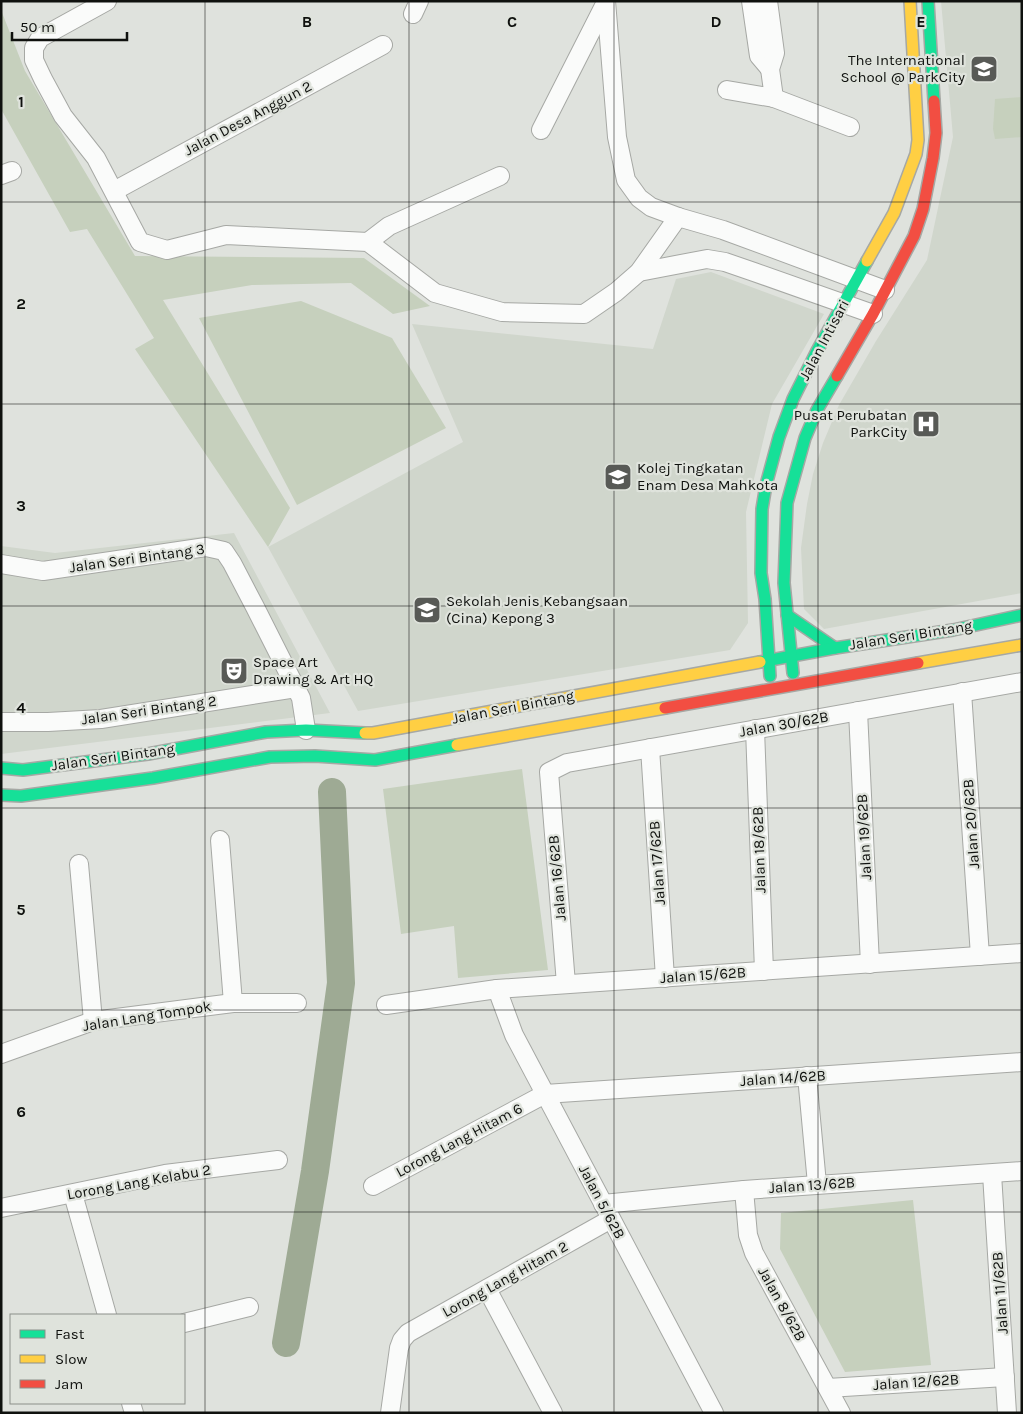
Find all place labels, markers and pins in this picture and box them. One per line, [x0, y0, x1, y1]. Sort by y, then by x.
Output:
place label: The International School @ ParkCity [841, 51, 965, 86]
school or university icon: The International School @ ParkCity [969, 54, 999, 84]
place label: Pusat Perubatan ParkCity [794, 406, 907, 441]
hospital icon: Pusat Perubatan ParkCity [911, 409, 941, 439]
place label: Kolej Tingkatan Enam Desa Mahkota [637, 459, 778, 494]
school or university icon: Kolej Tingkatan Enam Desa Mahkota [603, 462, 633, 492]
place label: Sekolah Jenis Kebangsaan (Cina) Kepong 3 [446, 592, 628, 627]
school or university icon: Sekolah Jenis Kebangsaan (Cina) Kepong 3 [412, 595, 442, 625]
place label: Space Art Drawing & Art HQ [253, 653, 373, 688]
theatre icon: Space Art Drawing & Art HQ [219, 656, 249, 686]

